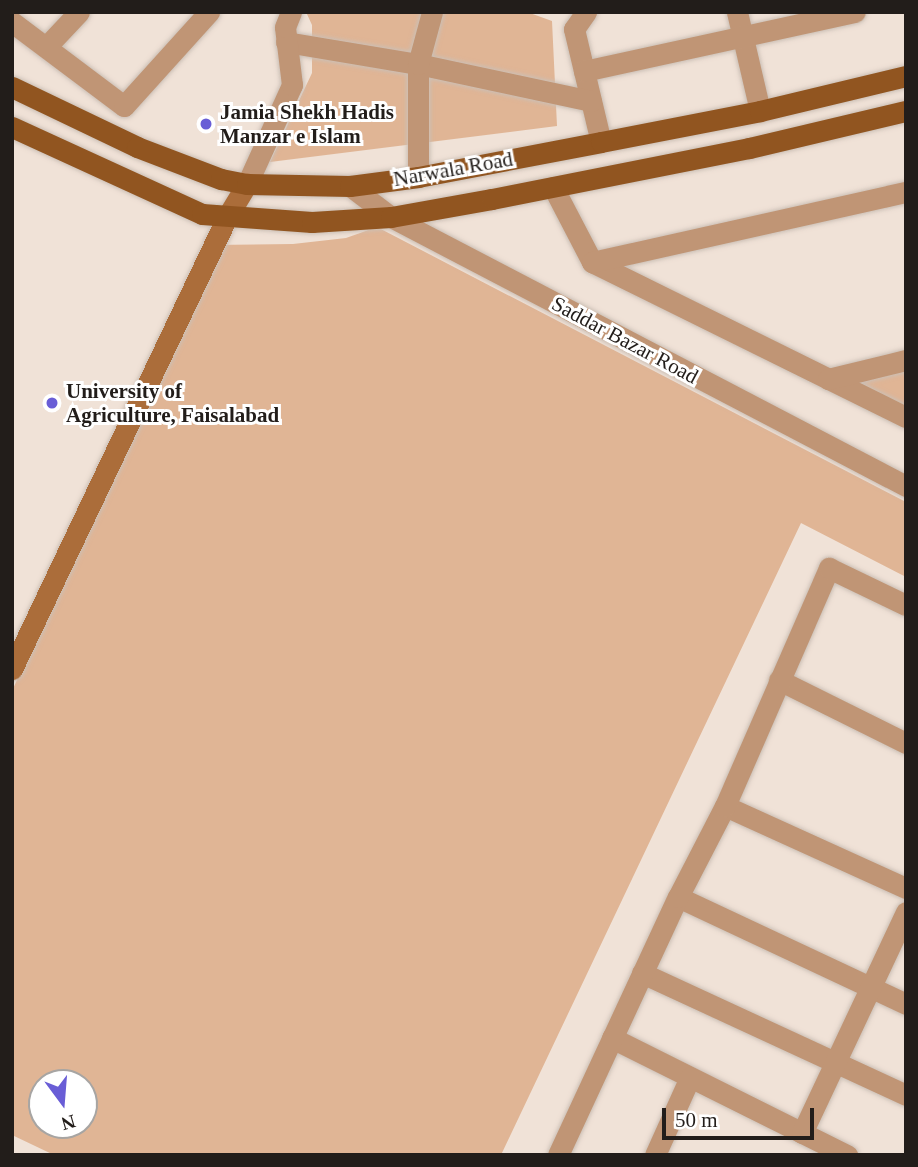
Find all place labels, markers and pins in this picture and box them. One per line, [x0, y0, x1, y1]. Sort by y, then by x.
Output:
place label: Jamia Shekh Hadis Manzar e Islam [220, 99, 394, 149]
marker: Jamia Shekh Hadis Manzar e Islam [198, 116, 214, 132]
place label: University of Agriculture, Faisalabad [66, 378, 279, 428]
marker: University of Agriculture, Faisalabad [44, 395, 60, 411]

